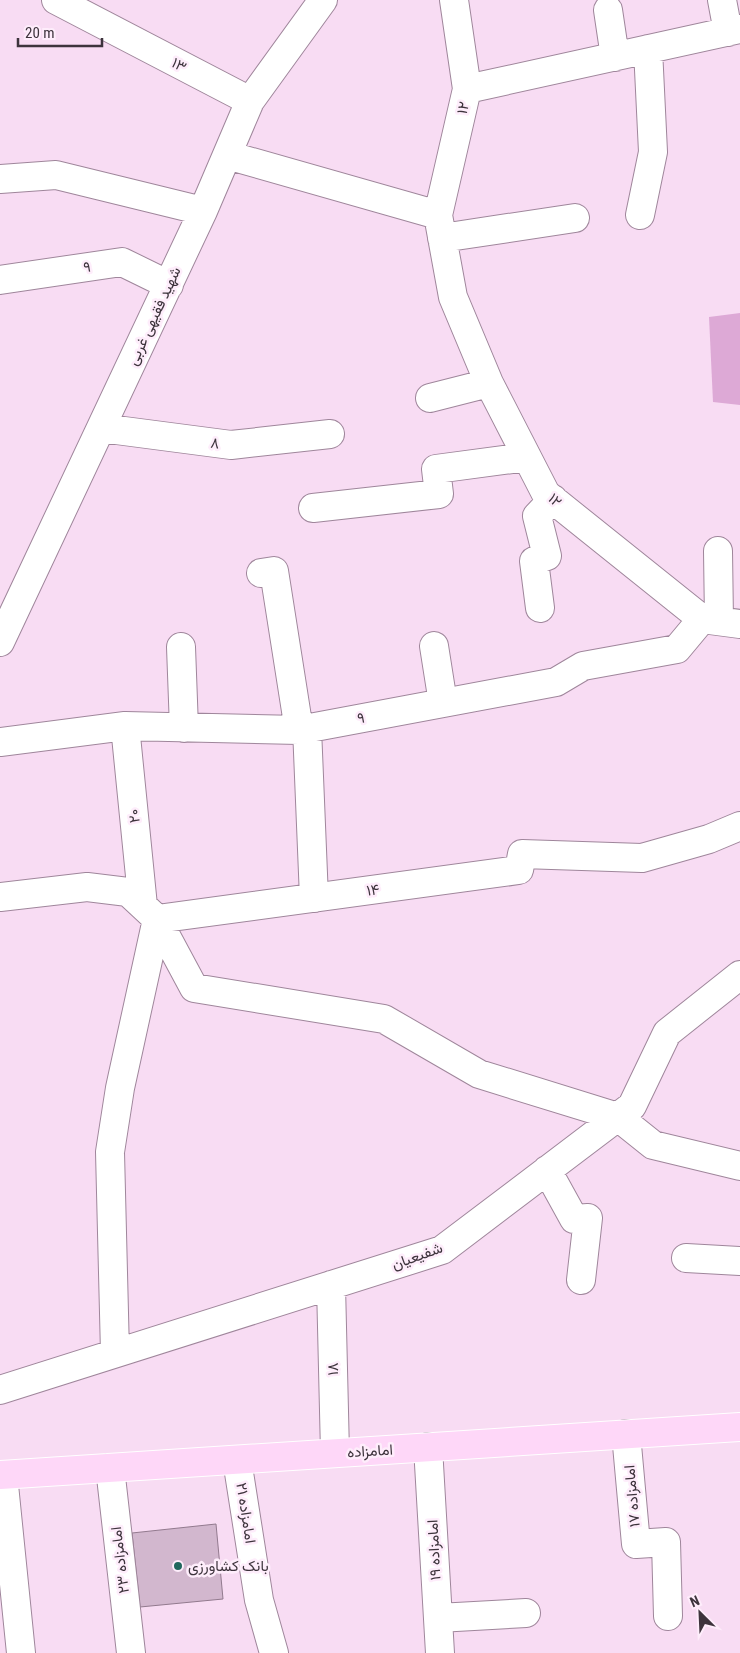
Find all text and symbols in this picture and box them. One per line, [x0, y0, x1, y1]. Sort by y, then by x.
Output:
scale bar [18, 15, 101, 47]
text: 20 m [25, 24, 55, 42]
street label: ۱۳ [168, 54, 190, 76]
street label: ۱۲ [453, 100, 473, 116]
street label: ۹ [82, 258, 92, 276]
street label: شهید فقیهی غربی [123, 264, 186, 369]
street label: ۸ [210, 434, 221, 452]
street label: ۱۲ [544, 489, 566, 511]
street label: ۹ [356, 709, 366, 727]
street label: ۲۰ [124, 808, 144, 824]
street label: ۱۴ [365, 880, 381, 900]
street label: شفیعیان [389, 1238, 445, 1273]
street label: ۱۸ [324, 1362, 342, 1376]
street label: امامزاده [347, 1440, 393, 1462]
street label: امامزاده ۱۷ [620, 1464, 644, 1528]
street label: امامزاده ۲۱ [232, 1481, 260, 1545]
street label: امامزاده ۱۹ [423, 1519, 445, 1581]
street label: امامزاده ۲۳ [107, 1526, 133, 1594]
place label: بانک کشاورزی [188, 1557, 269, 1576]
marker: بانک کشاورزی [172, 1560, 184, 1572]
north arrow [675, 1588, 725, 1638]
text: N [688, 1592, 702, 1610]

